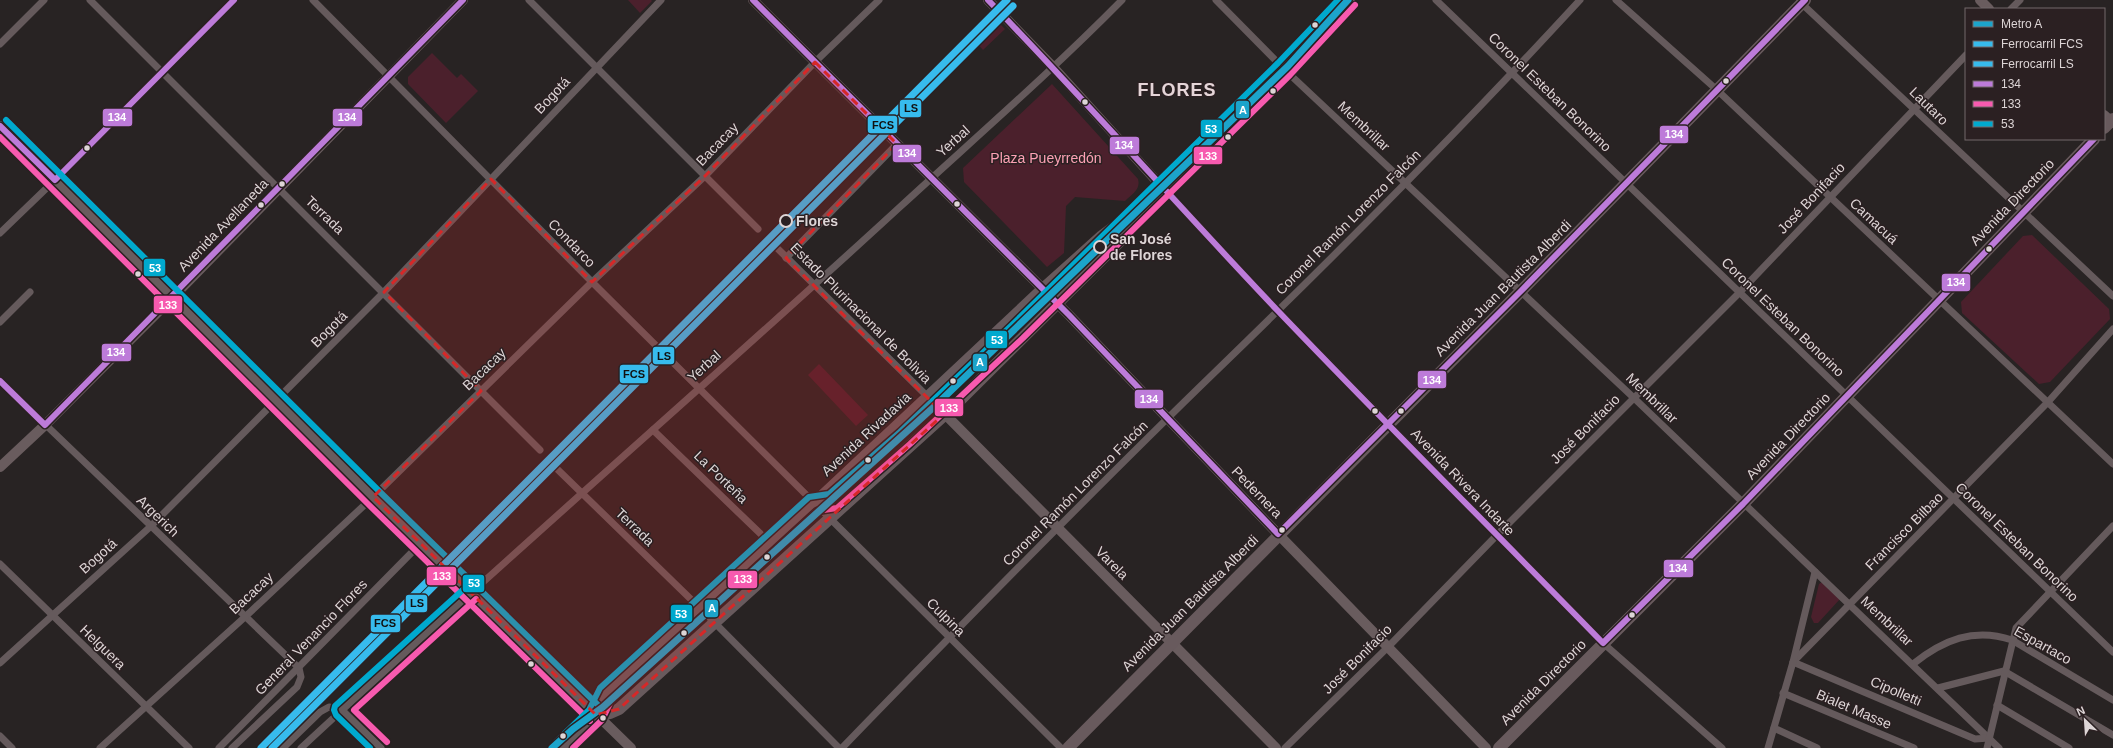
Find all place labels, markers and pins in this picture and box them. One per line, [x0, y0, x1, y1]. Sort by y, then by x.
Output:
unlabelled marker [1310, 20, 1320, 30]
unlabelled marker [1721, 76, 1731, 86]
unlabelled marker [1268, 86, 1278, 96]
unlabelled marker [1080, 97, 1090, 107]
unlabelled marker [1223, 132, 1233, 142]
unlabelled marker [82, 143, 92, 153]
unlabelled marker [277, 179, 287, 189]
unlabelled marker [952, 199, 962, 209]
unlabelled marker [256, 200, 266, 210]
place label: Flores [796, 213, 838, 229]
marker: Flores [779, 214, 793, 228]
place label: San José de Flores [1110, 231, 1172, 263]
marker: San José de Flores [1093, 240, 1107, 254]
unlabelled marker [1984, 244, 1994, 254]
unlabelled marker [133, 269, 143, 279]
unlabelled marker [948, 376, 958, 386]
unlabelled marker [1370, 406, 1380, 416]
unlabelled marker [1396, 406, 1406, 416]
unlabelled marker [863, 455, 873, 465]
unlabelled marker [1277, 525, 1287, 535]
unlabelled marker [762, 552, 772, 562]
unlabelled marker [1627, 610, 1637, 620]
unlabelled marker [679, 628, 689, 638]
unlabelled marker [526, 659, 536, 669]
unlabelled marker [598, 713, 608, 723]
unlabelled marker [558, 731, 568, 741]

